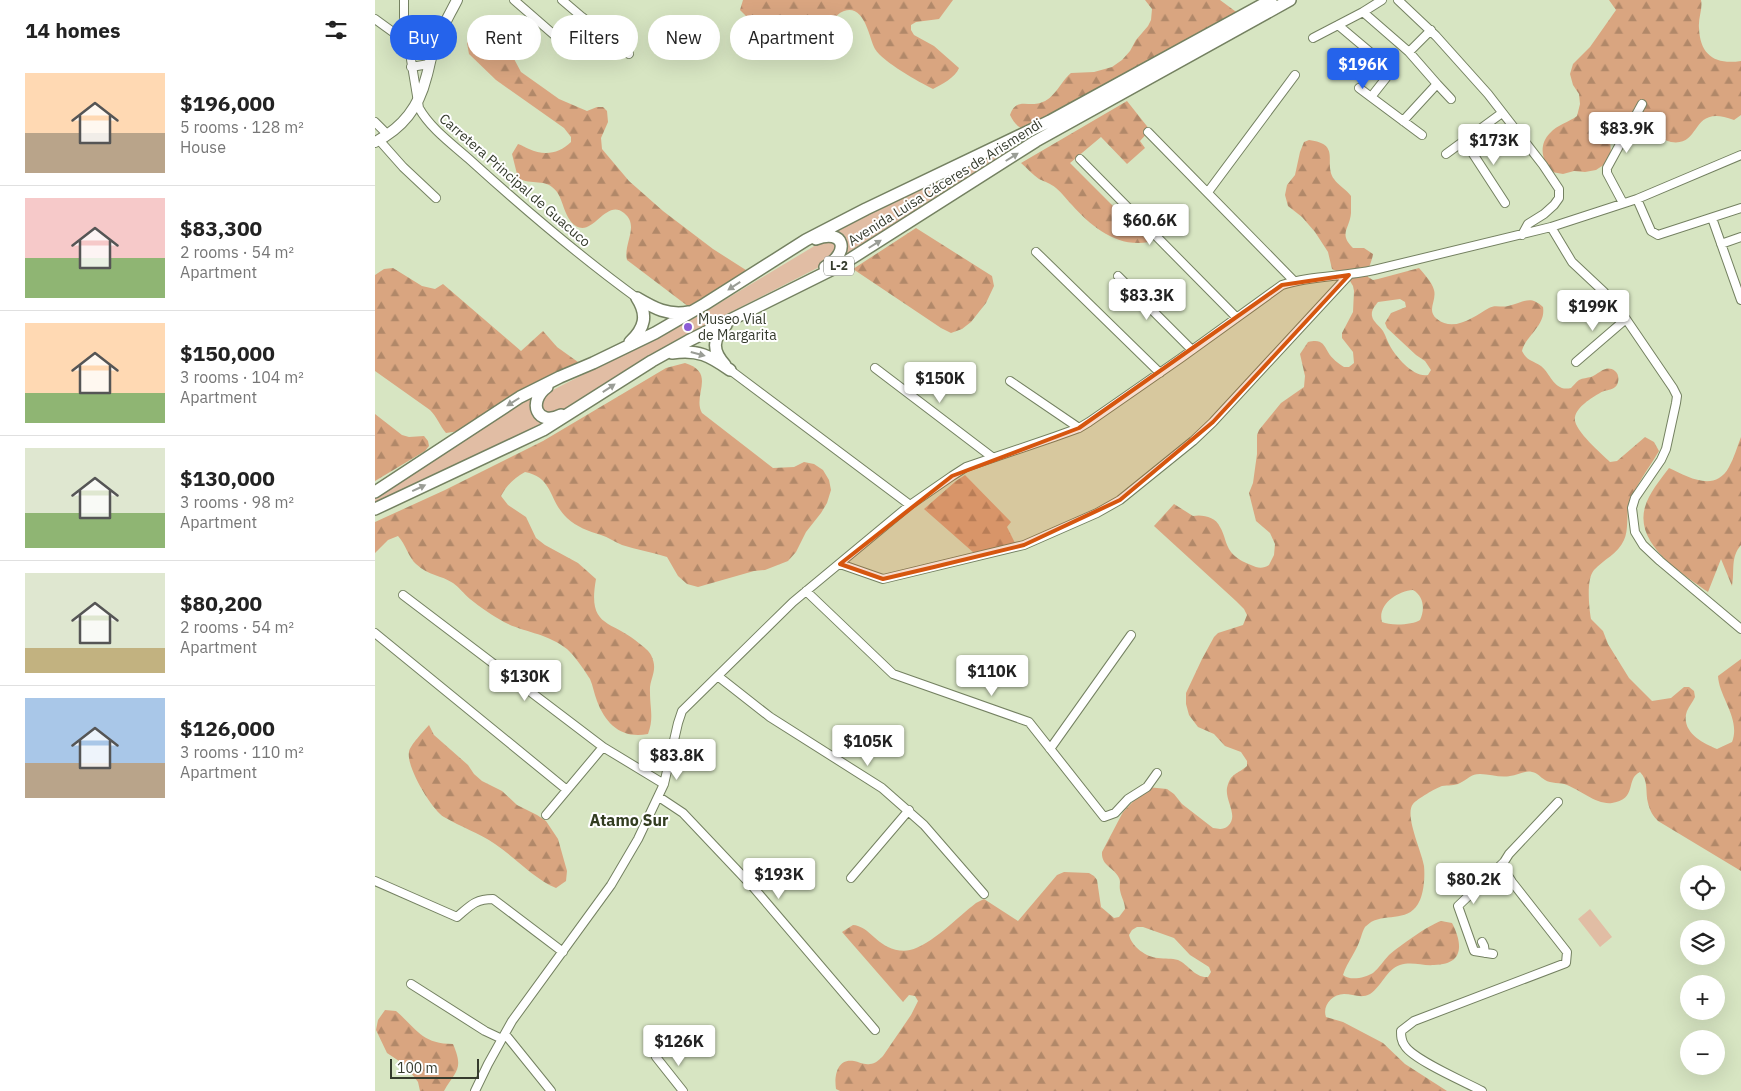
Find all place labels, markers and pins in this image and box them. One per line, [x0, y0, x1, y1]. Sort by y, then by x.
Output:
pin: $196K [1328, 48, 1398, 90]
pin: $83.9K [1586, 112, 1668, 154]
pin: $173K [1459, 124, 1529, 166]
pin: $60.6K [1109, 204, 1191, 246]
pin: $83.3K [1106, 278, 1188, 321]
pin: $199K [1558, 290, 1628, 332]
place label: Museo Vial de Margarita [698, 310, 777, 344]
marker: Museo Vial de Margarita [682, 321, 694, 333]
pin: $150K [905, 362, 975, 404]
pin: $110K [957, 654, 1027, 697]
pin: $130K [490, 660, 560, 702]
pin: $105K [833, 724, 903, 767]
pin: $83.8K [636, 738, 718, 781]
pin: $193K [744, 858, 814, 900]
pin: $80.2K [1433, 862, 1515, 905]
pin: $126K [644, 1024, 714, 1067]

